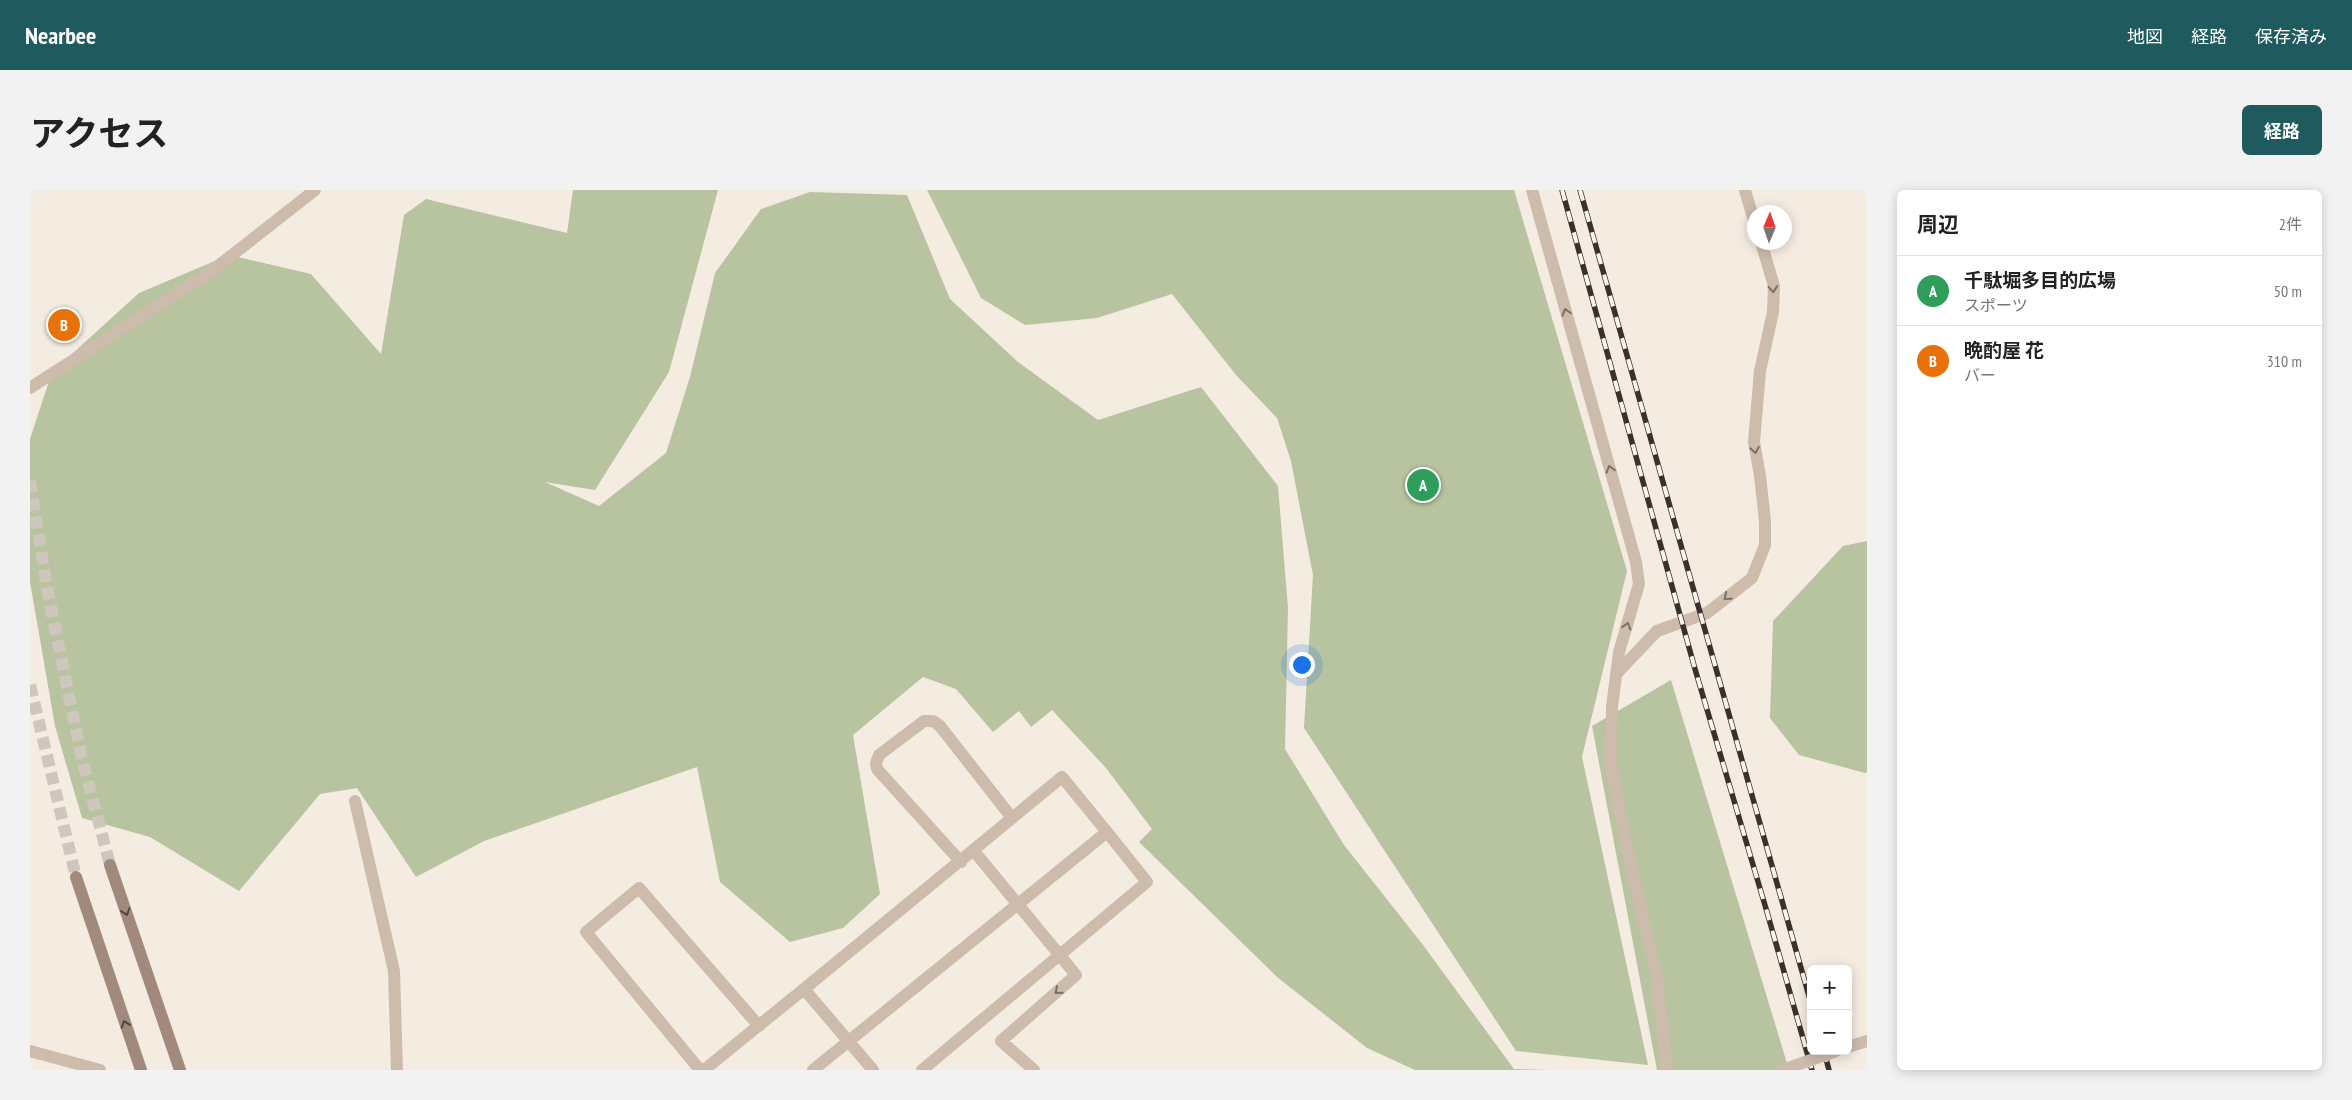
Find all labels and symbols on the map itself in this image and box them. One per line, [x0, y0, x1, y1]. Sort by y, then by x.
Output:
north arrow [1747, 205, 1792, 250]
one-way arrow [1768, 286, 1779, 294]
pin: B [48, 306, 80, 344]
one-way arrow [1562, 309, 1572, 317]
one-way arrow [1750, 446, 1760, 454]
one-way arrow [1605, 464, 1616, 473]
pin: A [1407, 466, 1439, 504]
one-way arrow [1724, 592, 1733, 600]
one-way arrow [1622, 622, 1632, 630]
your location [1289, 652, 1315, 678]
one-way arrow [120, 907, 130, 915]
one-way arrow [1055, 985, 1064, 994]
one-way arrow [121, 1020, 131, 1029]

